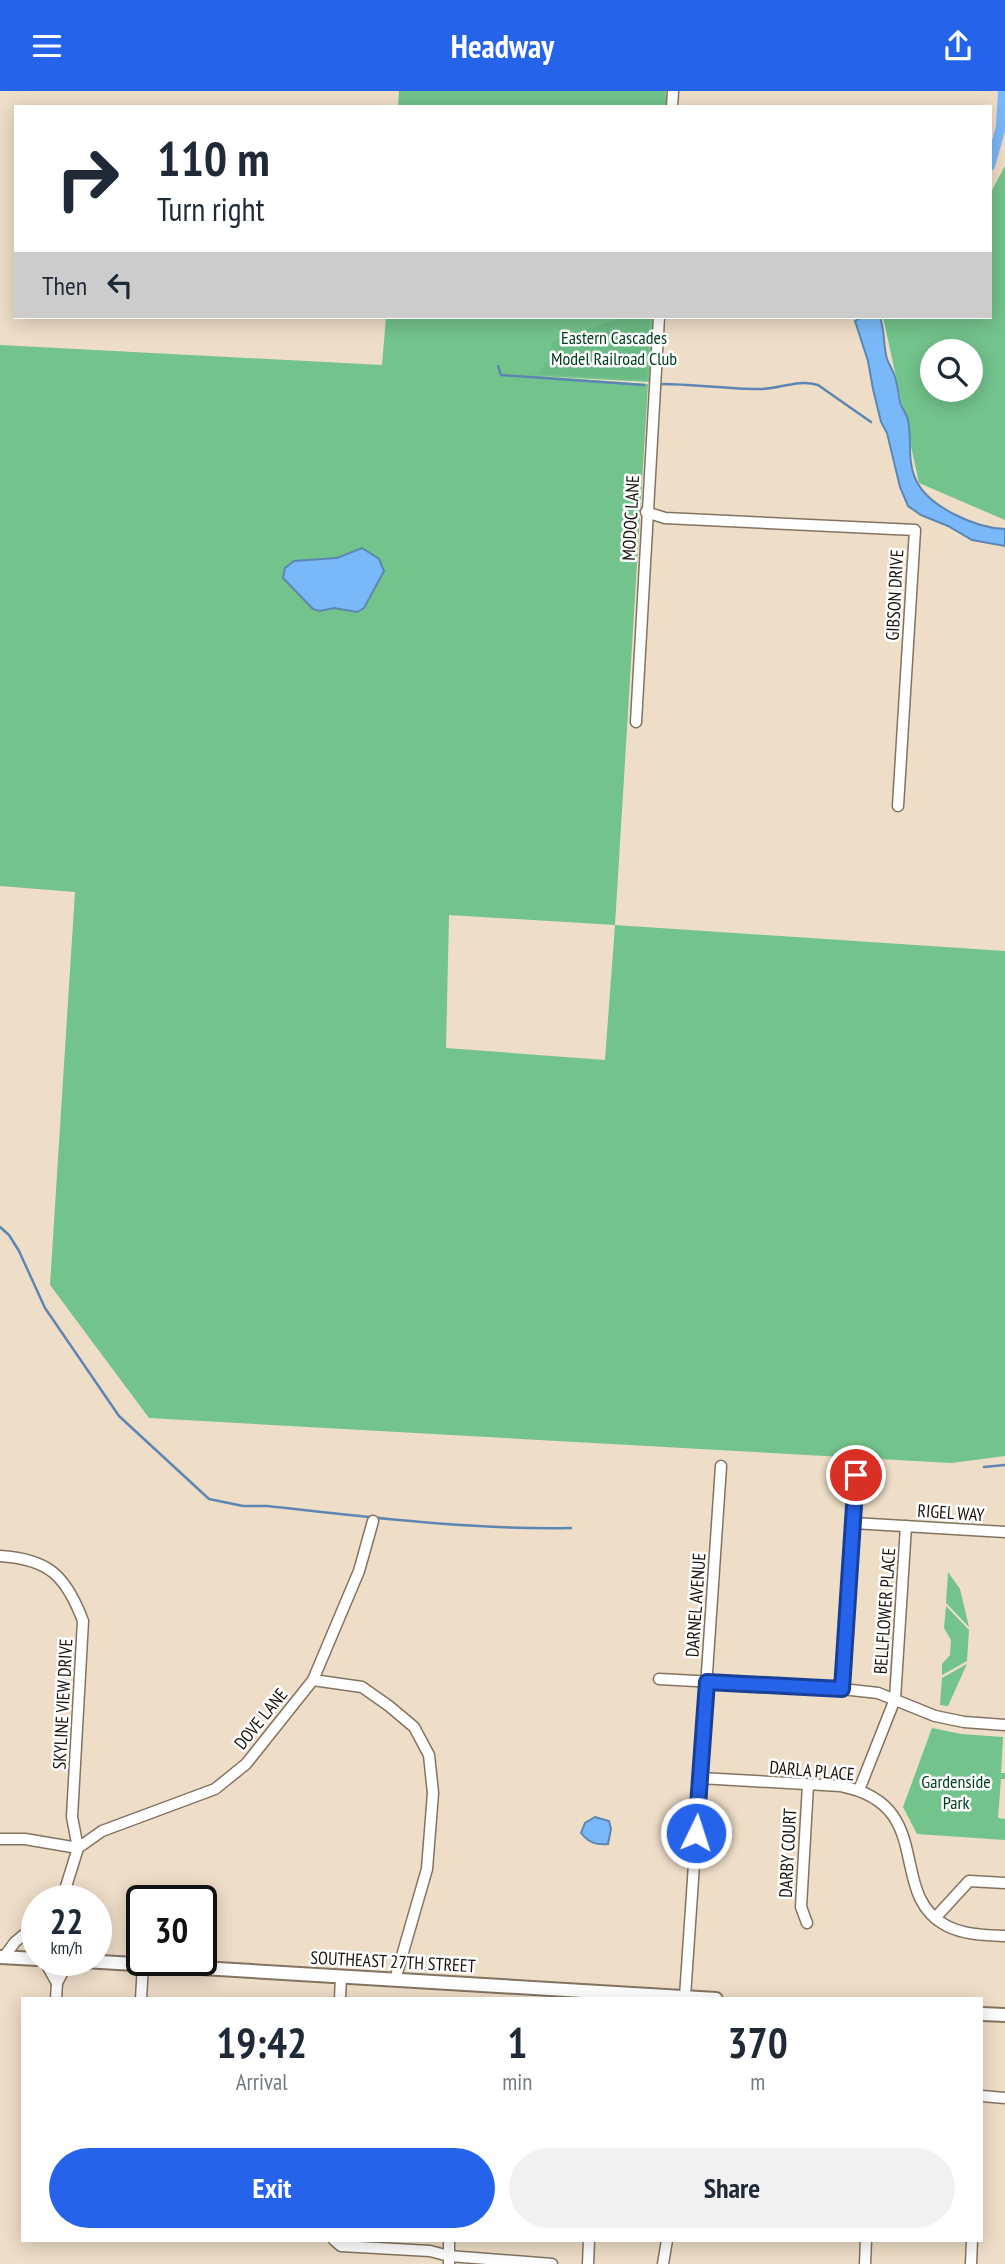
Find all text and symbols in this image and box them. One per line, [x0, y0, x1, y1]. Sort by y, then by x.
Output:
text: Headway [451, 25, 554, 67]
icon: menu [28, 27, 66, 65]
icon: share [939, 27, 977, 65]
text: 110 m [157, 126, 270, 190]
icon: right [42, 133, 133, 224]
text: Turn right [157, 188, 265, 230]
icon: left [101, 266, 139, 304]
text: Then [42, 269, 87, 302]
park label: Eastern Cascades Model Railroad Club [551, 326, 677, 370]
map controls [920, 339, 983, 402]
button: search [920, 339, 983, 402]
street label: MODOC LANE [617, 475, 644, 561]
street label: GIBSON DRIVE [881, 549, 908, 641]
pin [826, 1445, 886, 1505]
icon: arrive [837, 1456, 875, 1494]
street label: RIGEL WAY [917, 1499, 986, 1526]
street label: BELLFLOWER PLACE [869, 1547, 900, 1675]
street label: DARNEL AVENUE [680, 1552, 711, 1658]
street label: SKYLINE VIEW DRIVE [48, 1638, 77, 1770]
street label: DOVE LANE [229, 1683, 292, 1754]
street label: DARLA PLACE [769, 1755, 856, 1786]
park label: Gardenside Park [921, 1770, 991, 1814]
position arrow [659, 1796, 733, 1870]
street label: DARBY COURT [774, 1808, 801, 1898]
speed limit sign: 30 [126, 1885, 217, 1976]
text: 22 [50, 1898, 83, 1944]
text: km/h [51, 1936, 82, 1959]
street label: SOUTHEAST 27TH STREET [310, 1946, 476, 1977]
text: 19:42 [216, 2015, 307, 2070]
text: 1 [507, 2015, 527, 2070]
text: 370 [728, 2015, 788, 2070]
text: Arrival [236, 2067, 288, 2096]
text: min [502, 2067, 532, 2096]
text: m [750, 2067, 765, 2096]
button: Exit [49, 2148, 495, 2228]
button: Share [509, 2148, 955, 2228]

